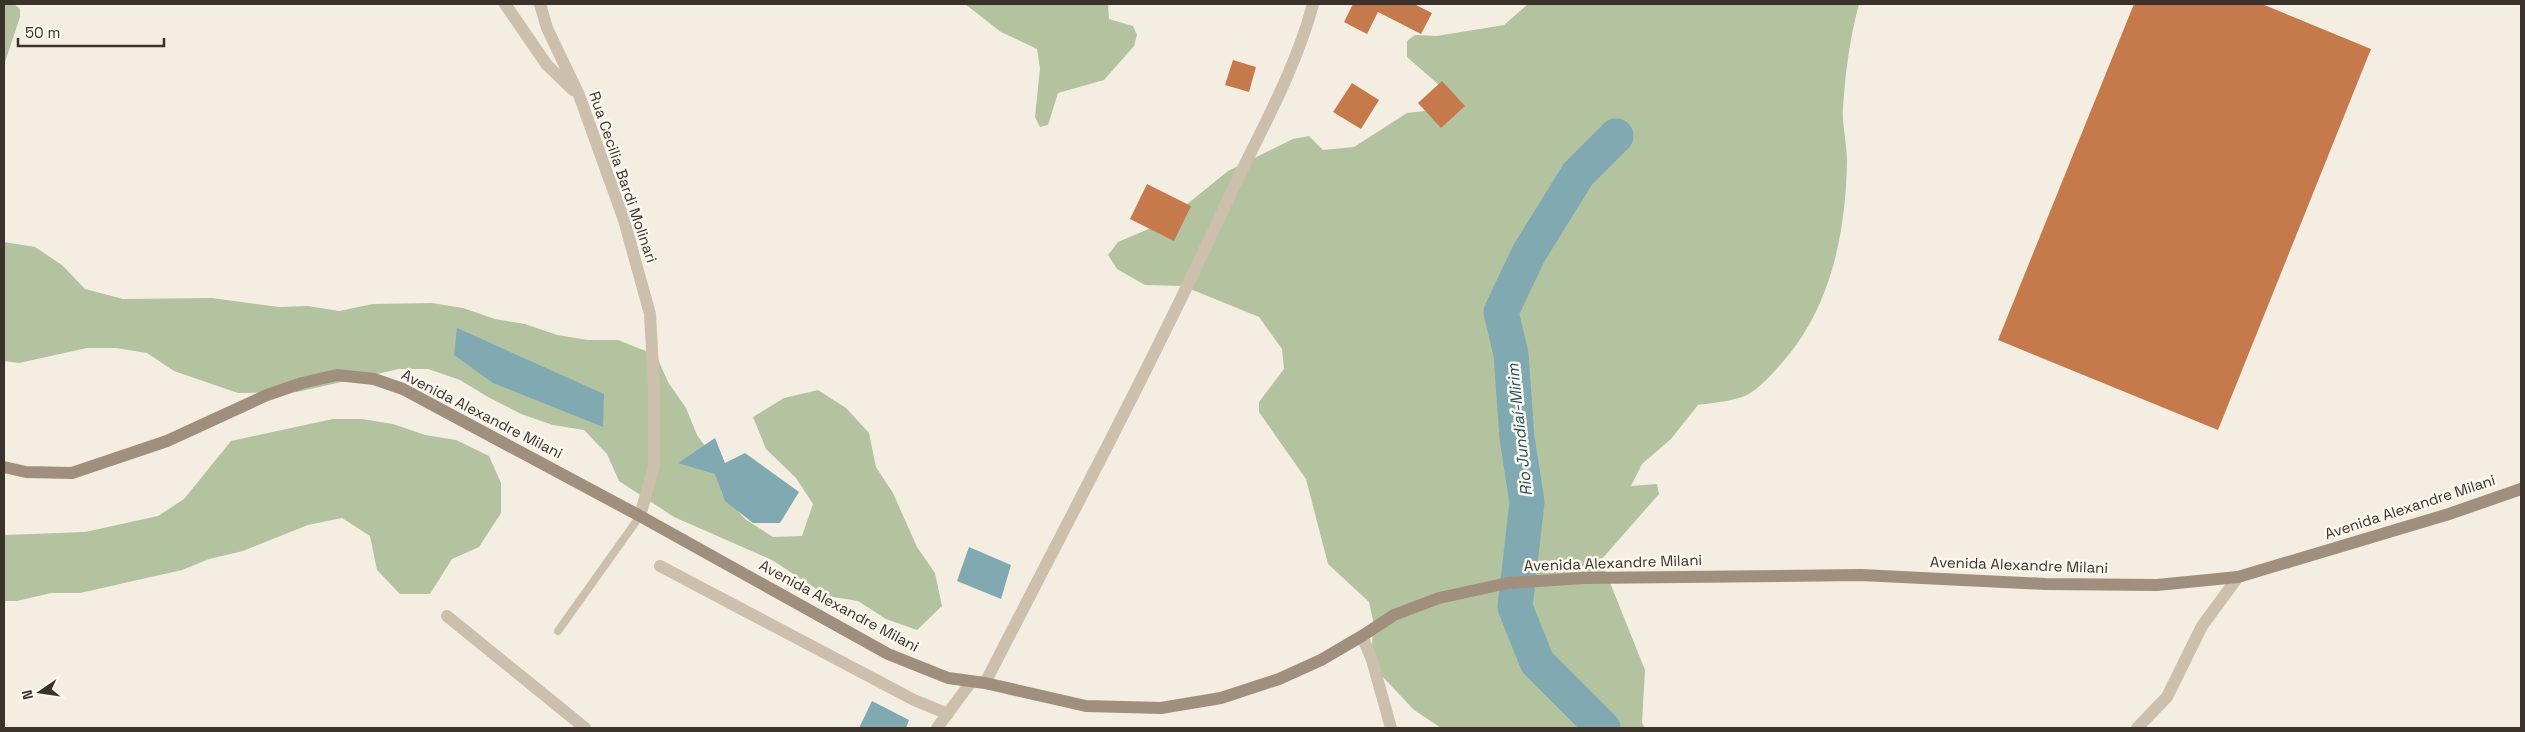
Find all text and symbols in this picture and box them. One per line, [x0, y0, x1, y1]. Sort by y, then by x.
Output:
scale bar [18, 15, 164, 47]
text: 50 m [25, 23, 60, 42]
street label: Rua Cecilia Bardi Molinari [585, 89, 662, 265]
water label: Rio Jundiaí-Mirim [1502, 362, 1537, 497]
street label: Avenida Alexandre Milani [398, 365, 566, 462]
street label: Avenida Alexandre Milani [2322, 470, 2498, 543]
street label: Avenida Alexandre Milani [1524, 550, 1702, 575]
street label: Avenida Alexandre Milani [1930, 552, 2108, 577]
street label: Avenida Alexandre Milani [756, 555, 922, 656]
north arrow [15, 667, 65, 717]
text: N [18, 688, 37, 702]

